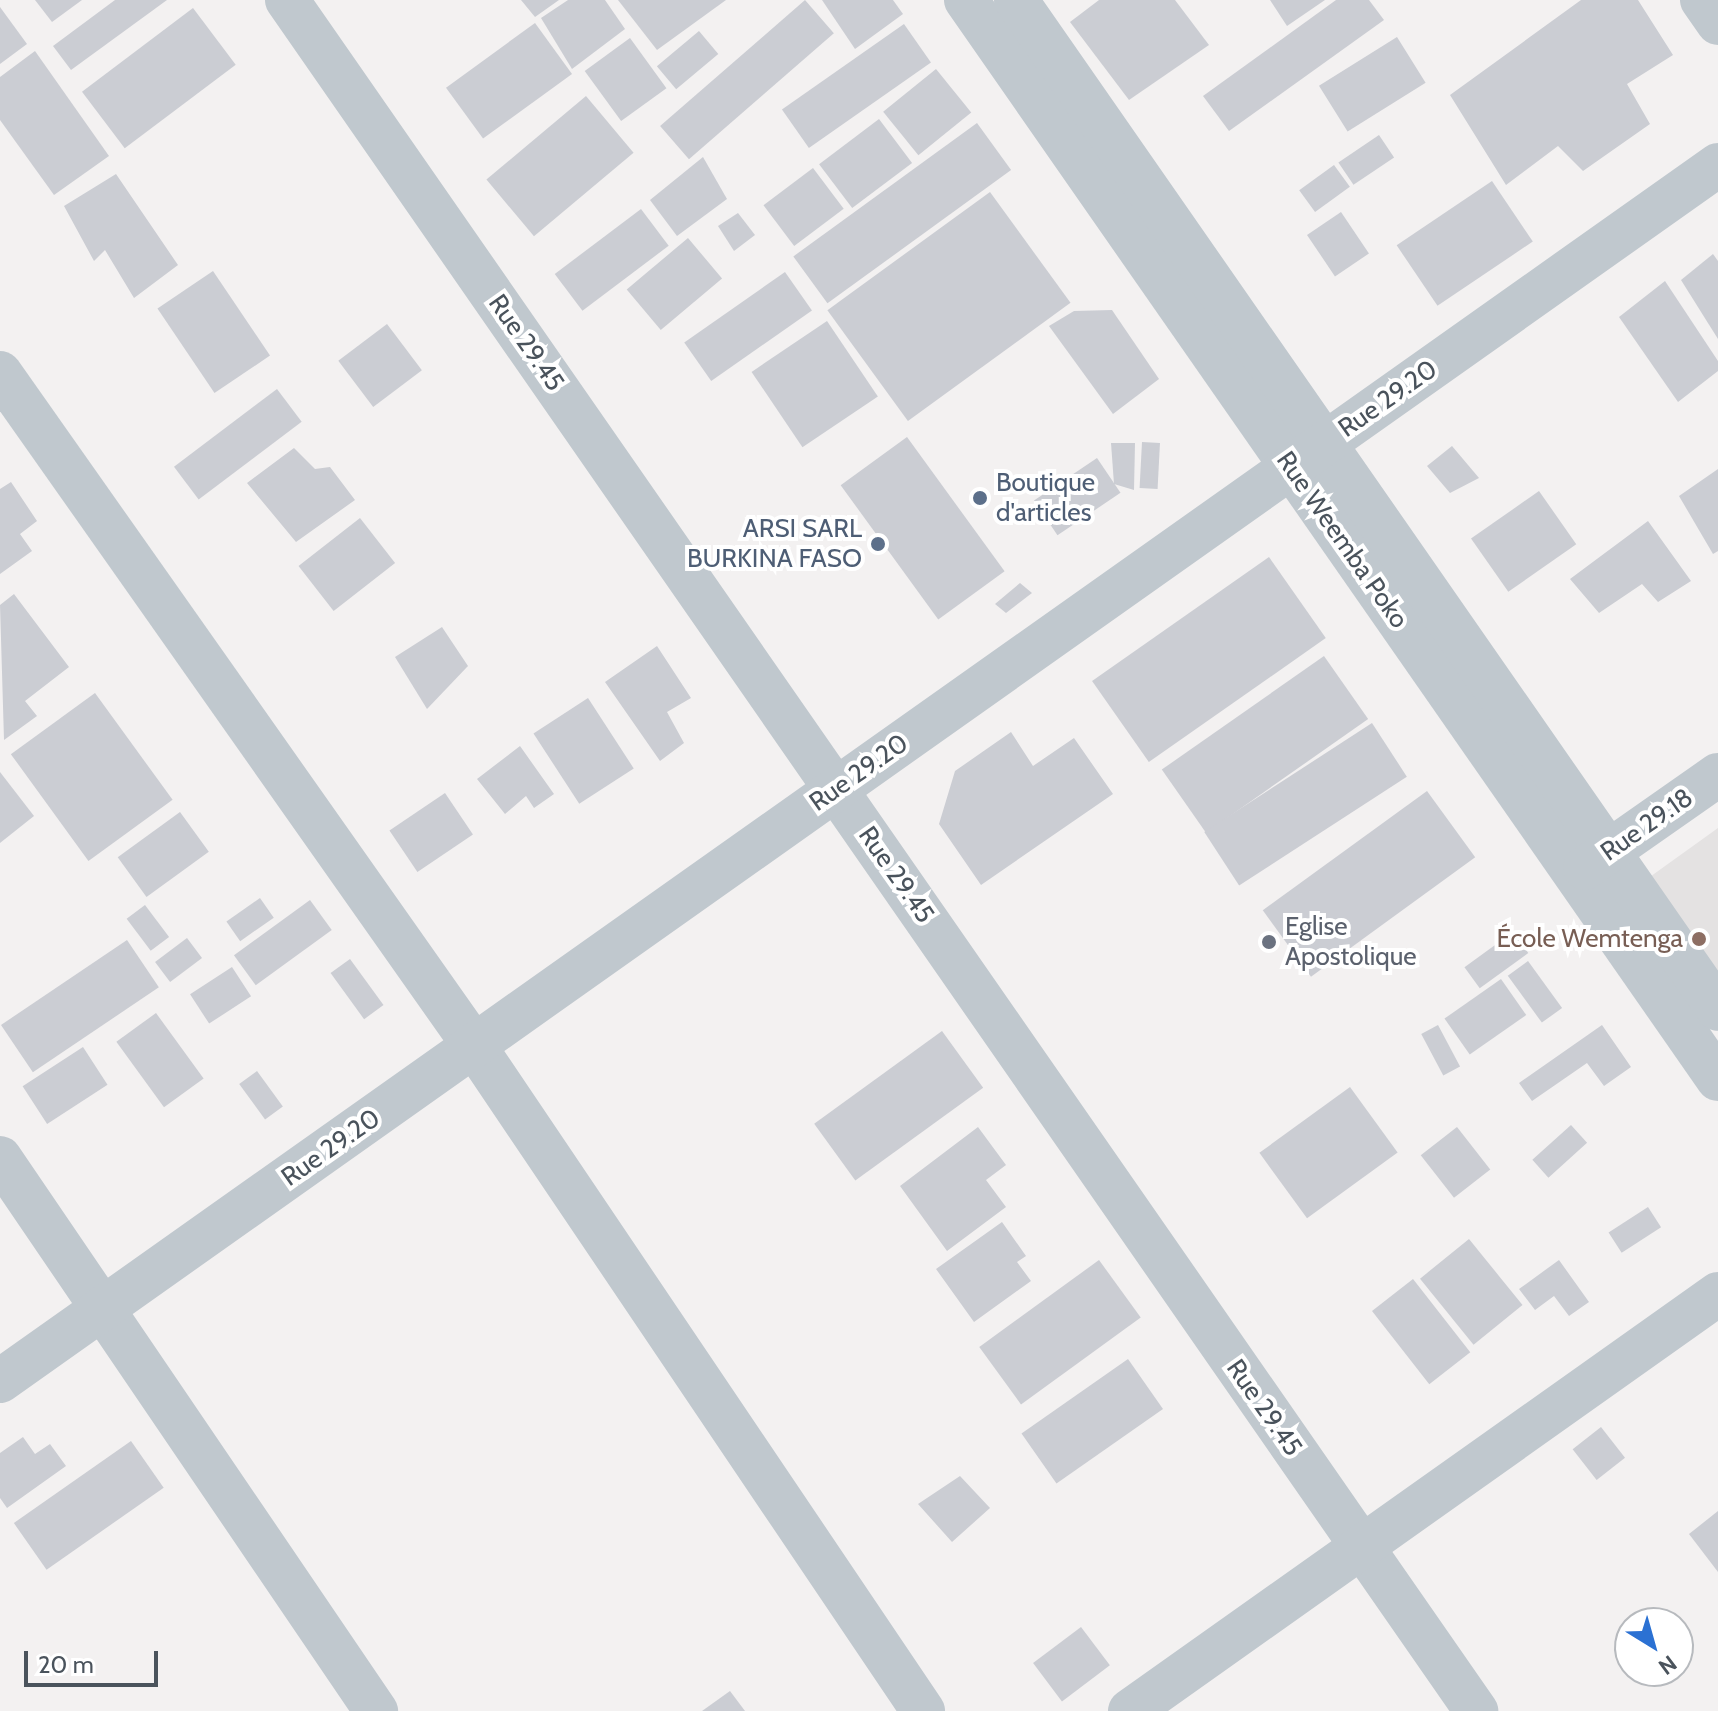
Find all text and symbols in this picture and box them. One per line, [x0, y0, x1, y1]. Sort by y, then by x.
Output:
street label: Rue 29.45 [482, 289, 570, 397]
street label: Rue 29.20 [1333, 354, 1443, 444]
street label: Rue Weemba Poko [1270, 446, 1414, 634]
place label: Boutique d'articles [996, 467, 1095, 528]
marker: Boutique d'articles [971, 489, 989, 507]
place label: ARSI SARL BURKINA FASO [687, 513, 862, 574]
marker: ARSI SARL BURKINA FASO [869, 535, 887, 553]
street label: Rue 29.20 [804, 728, 914, 818]
street label: Rue 29.18 [1595, 782, 1699, 868]
street label: Rue 29.45 [852, 821, 940, 929]
place label: Eglise Apostolique [1285, 911, 1417, 972]
place label: École Wemtenga [1497, 923, 1683, 955]
marker: École Wemtenga [1690, 930, 1708, 948]
marker: Eglise Apostolique [1260, 933, 1278, 951]
street label: Rue 29.20 [276, 1103, 386, 1193]
street label: Rue 29.45 [1220, 1354, 1308, 1462]
north arrow [1614, 1607, 1694, 1687]
scale bar [28, 1635, 162, 1685]
text: 20 m [38, 1650, 94, 1679]
text: N [1653, 1650, 1682, 1680]

